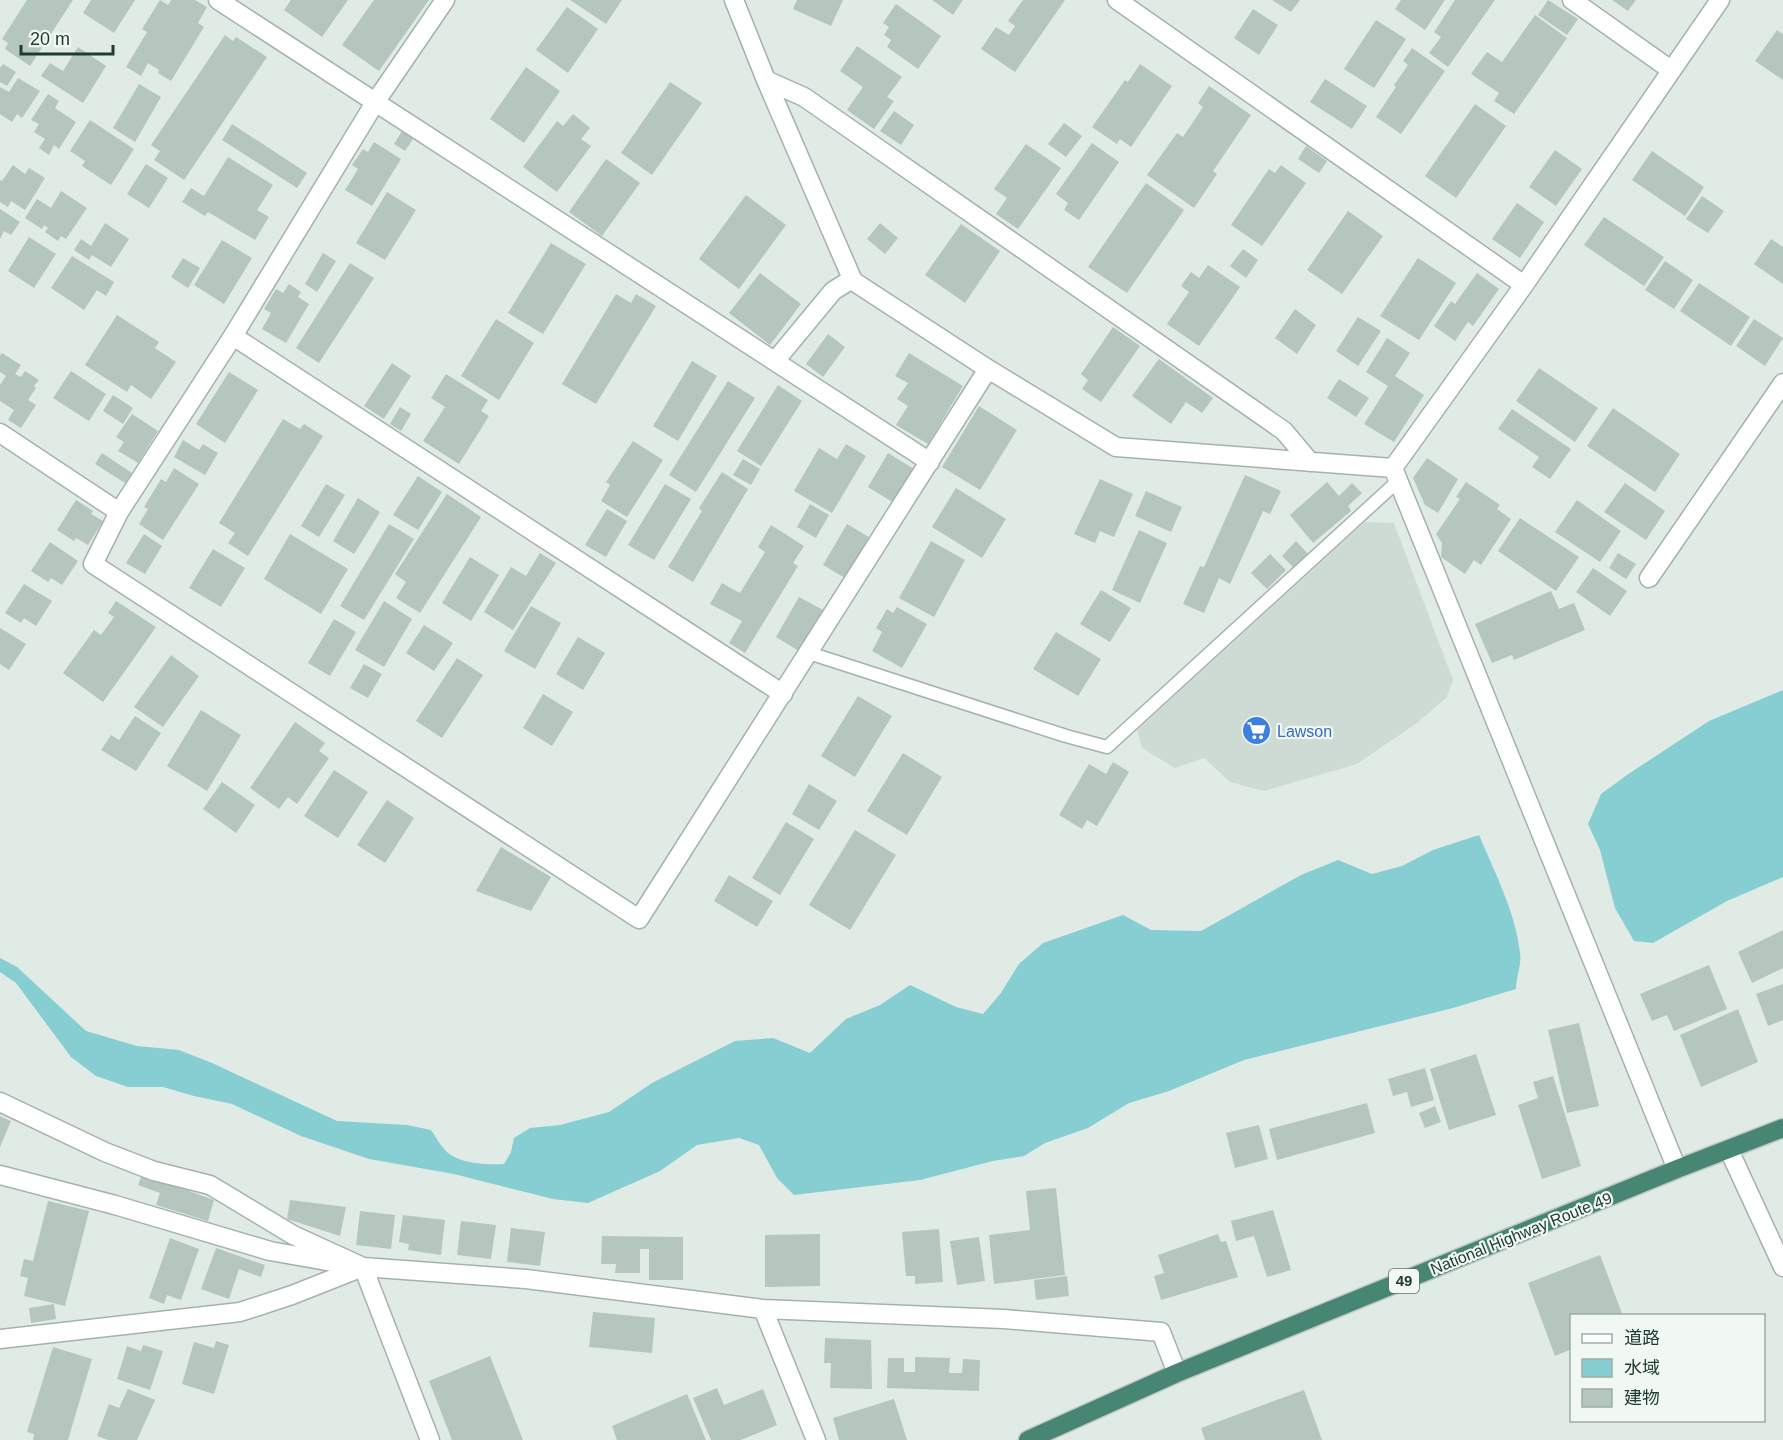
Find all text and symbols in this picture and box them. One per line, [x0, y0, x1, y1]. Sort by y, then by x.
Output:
scale bar [21, 18, 112, 56]
text: 20 m [30, 29, 70, 49]
supermarket icon: Lawson [1240, 715, 1272, 747]
place label: Lawson [1277, 723, 1332, 740]
street label: National Highway Route 49 [1428, 1189, 1614, 1278]
road number: 49 [1389, 1269, 1419, 1293]
legend [1570, 1314, 1765, 1422]
text: 道路 [1624, 1328, 1660, 1348]
text: 水域 [1624, 1358, 1660, 1378]
text: 建物 [1624, 1388, 1660, 1408]

